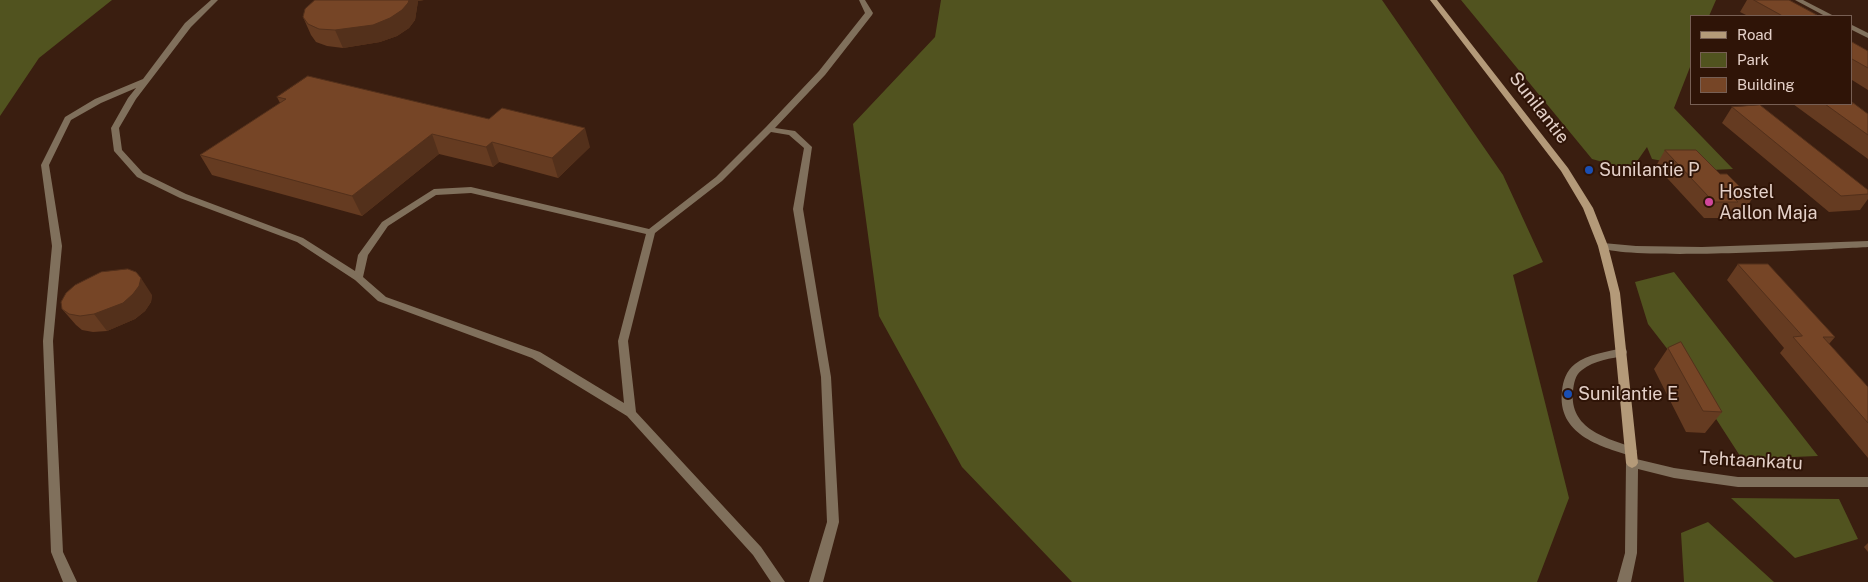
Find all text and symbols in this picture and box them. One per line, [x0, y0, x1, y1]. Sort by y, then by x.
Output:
legend [1690, 15, 1853, 105]
text: Road [1737, 26, 1773, 43]
text: Park [1737, 51, 1769, 68]
street label: Sunilantie [1504, 68, 1574, 148]
text: Building [1737, 76, 1795, 93]
place label: Sunilantie P [1599, 159, 1699, 181]
marker: Sunilantie P [1583, 164, 1595, 176]
place label: Hostel Aallon Maja [1719, 181, 1817, 223]
marker: Hostel Aallon Maja [1703, 196, 1715, 208]
place label: Sunilantie E [1578, 383, 1678, 405]
marker: Sunilantie E [1562, 388, 1574, 400]
street label: Tehtaankatu [1699, 448, 1803, 474]

